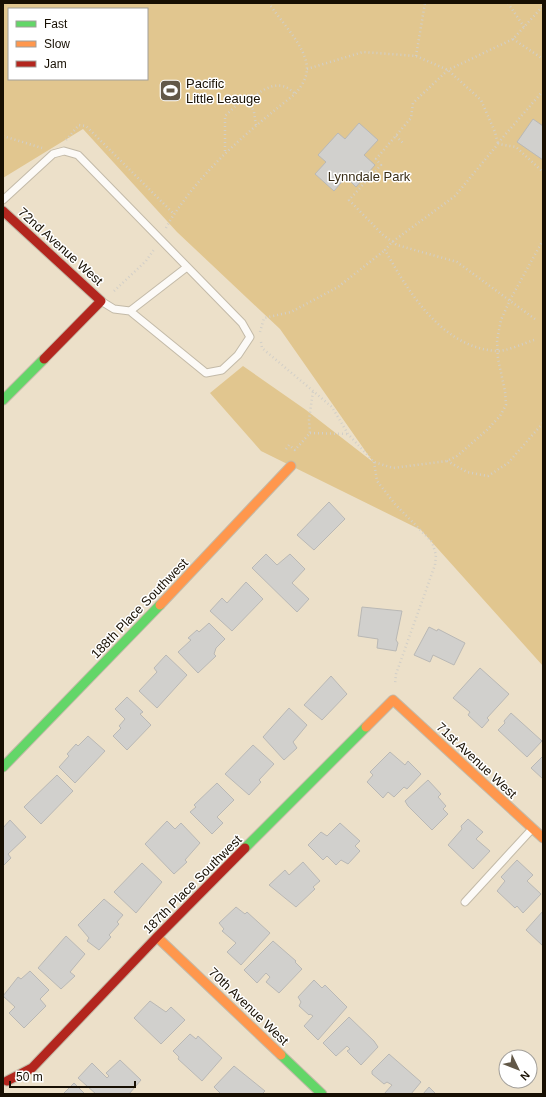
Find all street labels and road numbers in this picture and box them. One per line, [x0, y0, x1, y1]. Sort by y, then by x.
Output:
street label: 72nd Avenue West [15, 204, 106, 289]
street label: 188th Place Southwest [88, 555, 191, 661]
street label: 71st Avenue West [433, 719, 520, 802]
street label: 187th Place Southwest [140, 832, 245, 937]
street label: 70th Avenue West [206, 964, 292, 1049]

